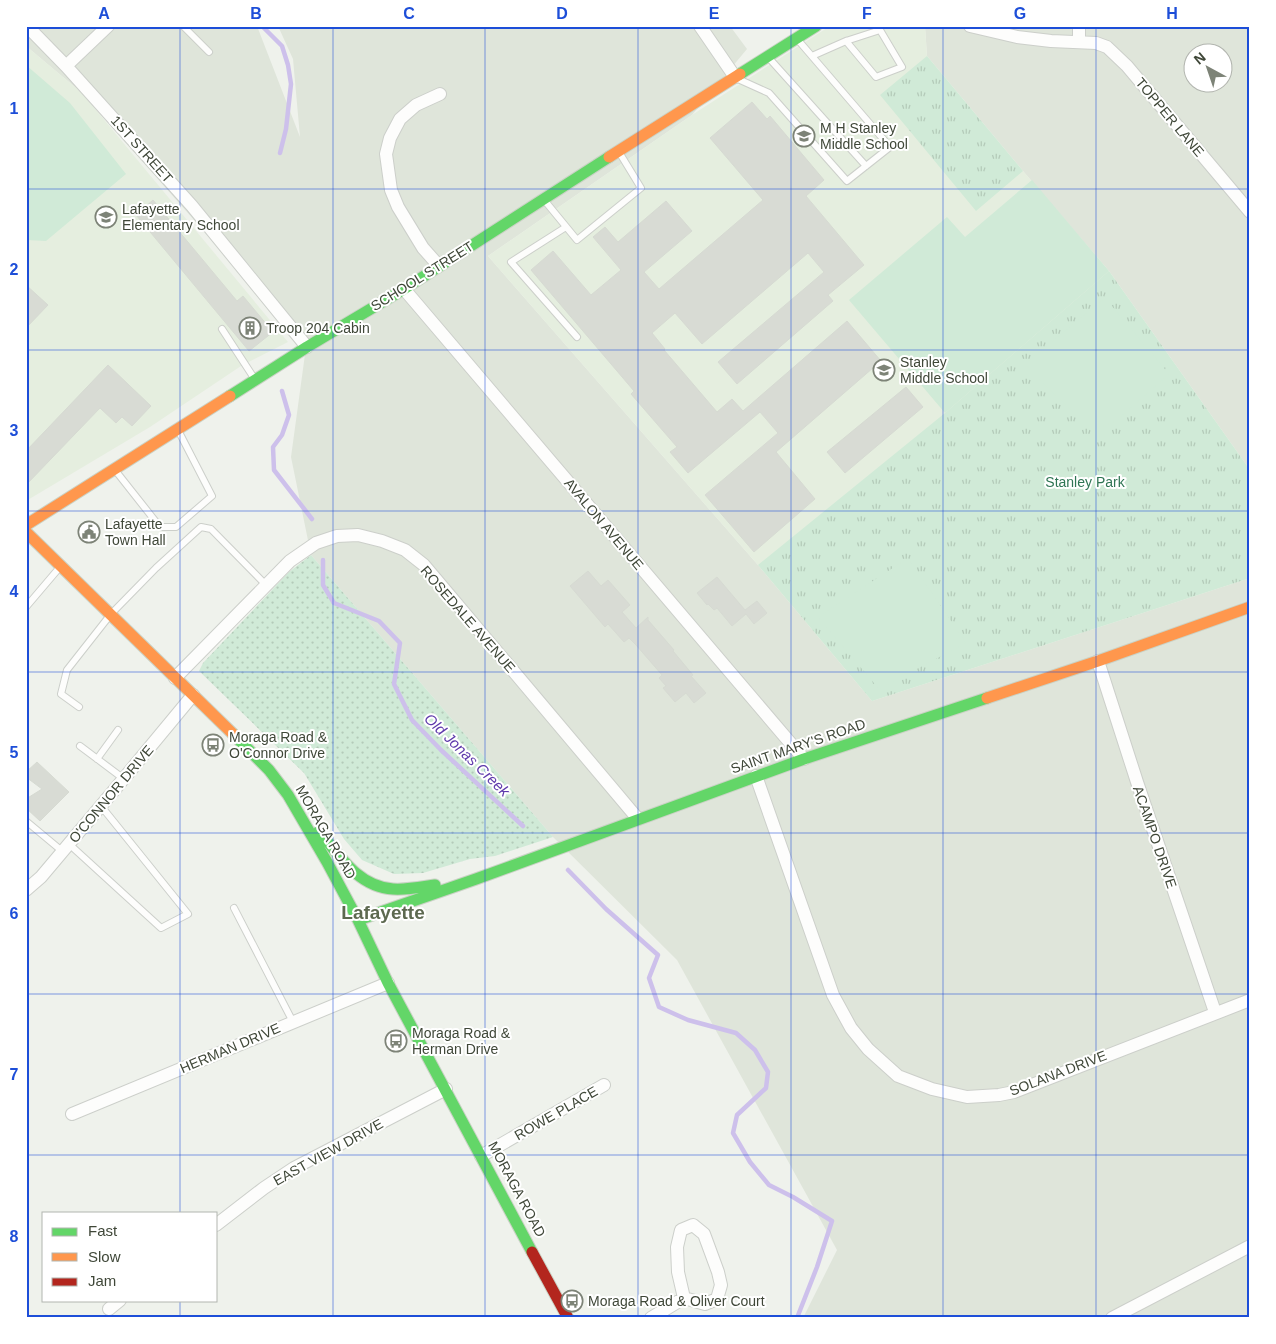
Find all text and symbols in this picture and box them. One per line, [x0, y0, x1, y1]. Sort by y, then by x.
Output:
text: A [98, 5, 110, 22]
text: B [250, 5, 262, 22]
text: C [403, 5, 415, 22]
text: D [556, 5, 568, 22]
text: E [709, 5, 720, 22]
text: F [862, 5, 872, 22]
text: G [1014, 5, 1026, 22]
text: H [1166, 5, 1178, 22]
north arrow [1184, 42, 1234, 92]
text: N [1191, 49, 1209, 67]
street label: TOPPER LANE [1132, 74, 1208, 160]
text: 1 [10, 100, 19, 117]
street label: 1ST STREET [108, 112, 177, 186]
place label: M H Stanley Middle School [820, 120, 908, 152]
school or university icon: M H Stanley Middle School [792, 124, 816, 148]
place label: Lafayette Elementary School [122, 201, 240, 233]
school or university icon: Lafayette Elementary School [94, 205, 118, 229]
street label: SCHOOL STREET [368, 238, 477, 314]
text: 2 [10, 261, 19, 278]
building icon: Troop 204 Cabin [238, 316, 262, 340]
place label: Troop 204 Cabin [266, 320, 370, 336]
place label: Stanley Middle School [900, 354, 988, 386]
school or university icon: Stanley Middle School [872, 358, 896, 382]
text: 3 [10, 422, 19, 439]
park label: Stanley Park [1045, 474, 1126, 490]
street label: AVALON AVENUE [561, 475, 647, 573]
place label: Lafayette Town Hall [105, 516, 166, 548]
public building icon: Lafayette Town Hall [77, 520, 101, 544]
street label: ROSEDALE AVENUE [417, 562, 519, 676]
text: 4 [10, 583, 19, 600]
water label: Old Jonas Creek [421, 710, 515, 801]
street label: SAINT MARY'S ROAD [729, 715, 867, 777]
place label: Moraga Road & O'Connor Drive [229, 729, 328, 761]
bus stop icon: Moraga Road & O'Connor Drive [201, 733, 225, 757]
street label: O'CONNOR DRIVE [66, 742, 156, 846]
text: 5 [10, 744, 19, 761]
street label: MORAGA ROAD [293, 782, 359, 882]
street label: ACAMPO DRIVE [1130, 784, 1180, 890]
district label: Lafayette [341, 902, 425, 923]
text: 6 [10, 905, 19, 922]
street label: HERMAN DRIVE [177, 1020, 283, 1076]
place label: Moraga Road & Herman Drive [412, 1025, 511, 1057]
bus stop icon: Moraga Road & Herman Drive [384, 1029, 408, 1053]
street label: SOLANA DRIVE [1007, 1047, 1109, 1099]
text: 7 [10, 1066, 19, 1083]
street label: ROWE PLACE [512, 1083, 600, 1143]
street label: EAST VIEW DRIVE [270, 1115, 386, 1189]
street label: MORAGA ROAD [485, 1139, 549, 1239]
legend [42, 1212, 218, 1302]
text: Fast [88, 1222, 118, 1239]
text: 8 [10, 1228, 19, 1245]
text: Slow [88, 1248, 121, 1265]
text: Jam [88, 1272, 116, 1289]
bus stop icon: Moraga Road & Oliver Court [560, 1289, 584, 1313]
place label: Moraga Road & Oliver Court [588, 1293, 765, 1309]

